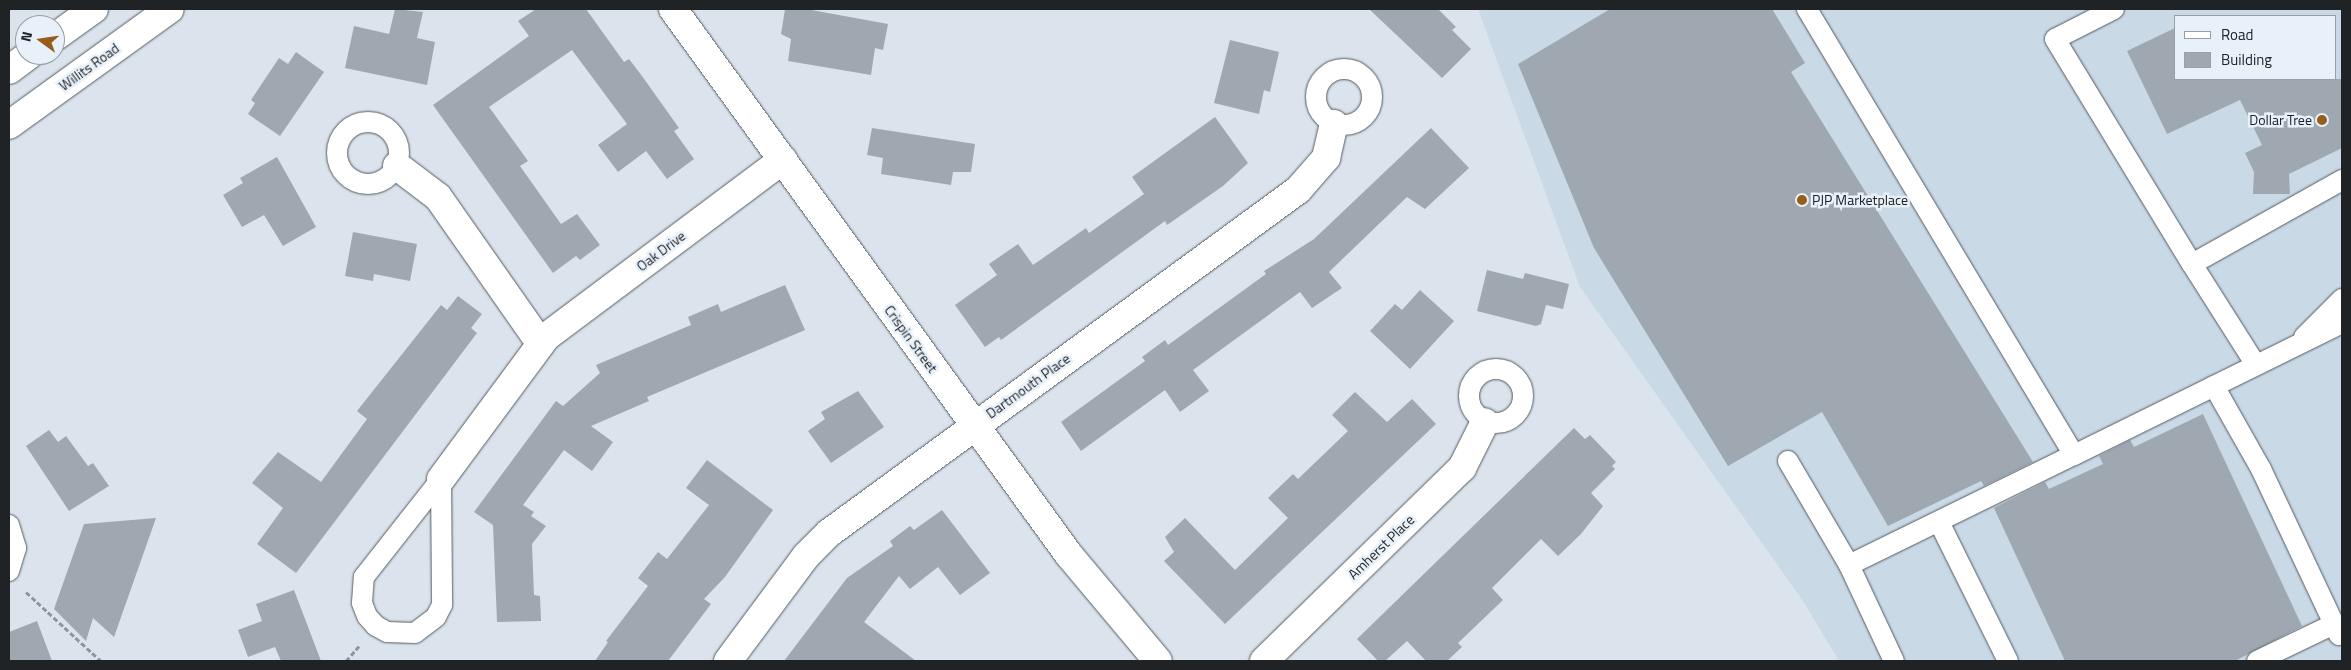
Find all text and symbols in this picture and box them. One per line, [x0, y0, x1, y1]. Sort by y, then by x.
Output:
north arrow [15, 15, 65, 65]
legend [2174, 15, 2336, 80]
text: Road [2221, 23, 2253, 46]
text: N [15, 29, 37, 44]
street label: Willits Road [56, 40, 122, 94]
text: Building [2221, 48, 2272, 71]
place label: Dollar Tree [2249, 112, 2312, 128]
marker: Dollar Tree [2316, 114, 2328, 126]
place label: PJP Marketplace [1812, 192, 1908, 208]
marker: PJP Marketplace [1796, 194, 1808, 206]
street label: Oak Drive [633, 227, 689, 275]
street label: Crispin Street [881, 302, 941, 376]
street label: Dartmouth Place [983, 350, 1073, 422]
street label: Amherst Place [1344, 511, 1418, 583]

